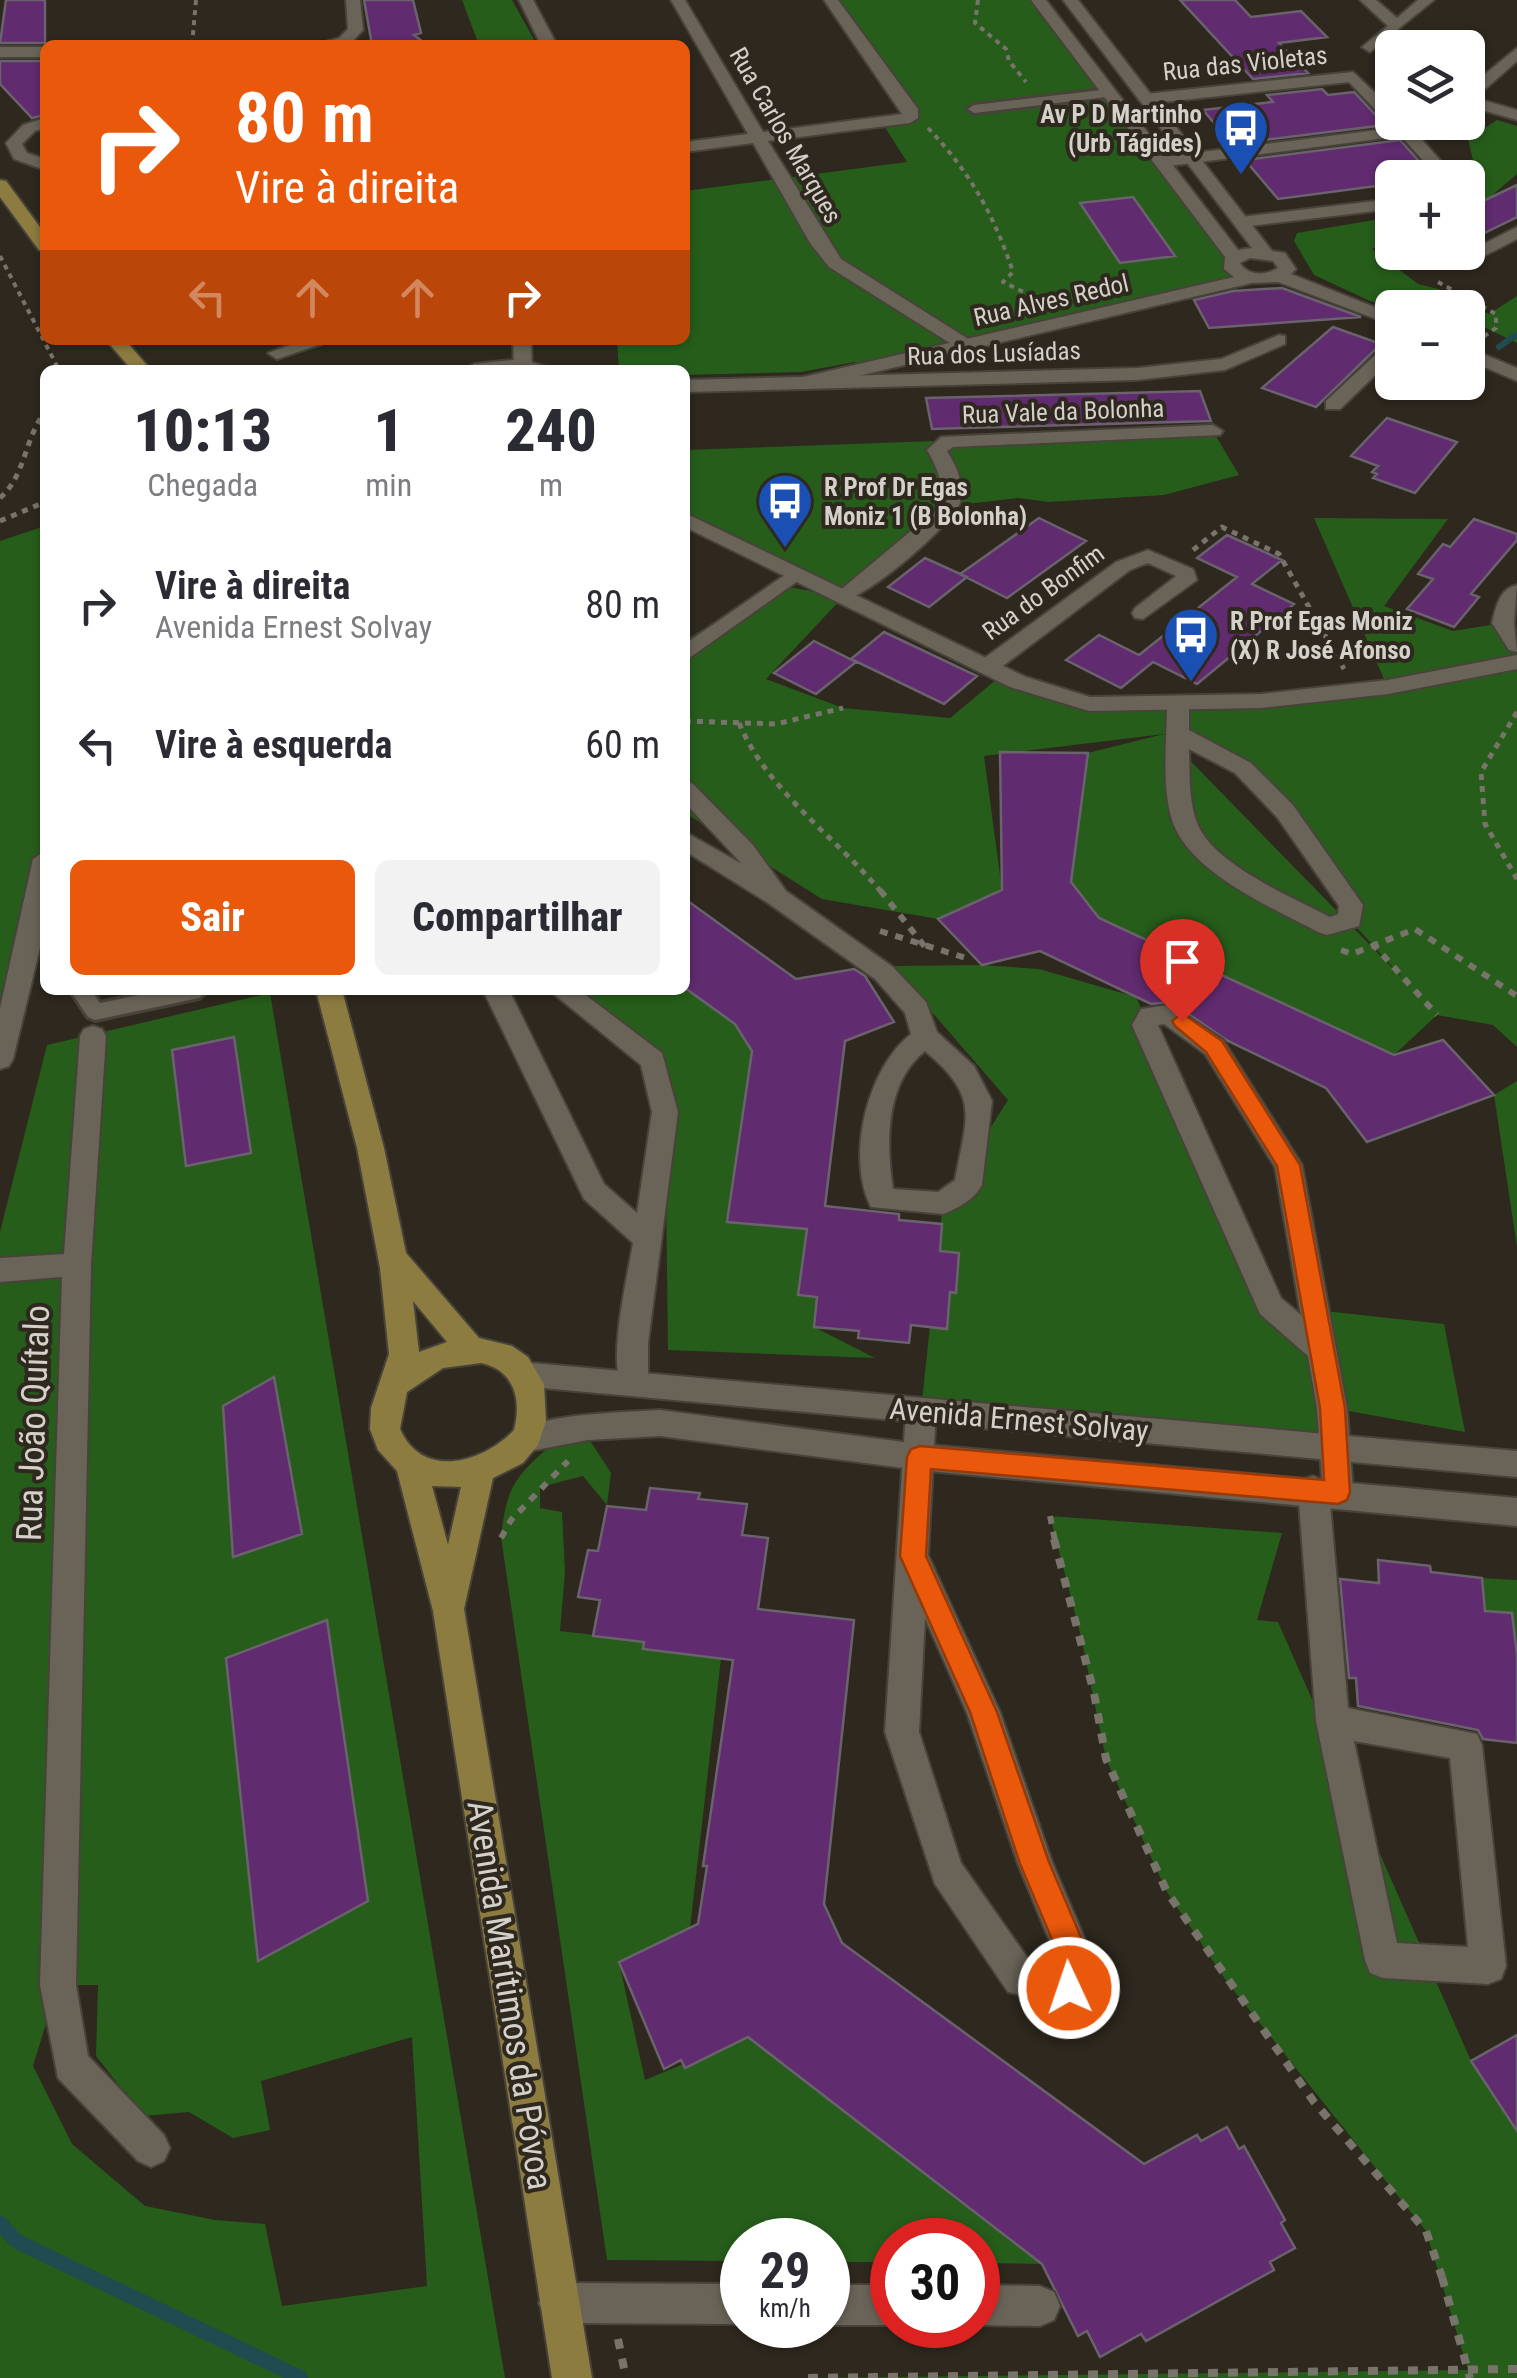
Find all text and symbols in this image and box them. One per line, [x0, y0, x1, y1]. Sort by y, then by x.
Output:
map controls [1375, 30, 1485, 400]
button: layers [1375, 30, 1485, 140]
street label: Rua das Violetas [1161, 40, 1329, 87]
street label: Rua Carlos Marques [723, 42, 848, 228]
text: 80 m [235, 77, 374, 159]
icon: right [70, 80, 200, 210]
bus stop icon: Av P D Martinho (Urb Tágides) [1211, 98, 1271, 177]
place label: Av P D Martinho (Urb Tágides) [1040, 100, 1202, 158]
button: + [1375, 160, 1485, 270]
text: Vire à direita [235, 161, 459, 214]
street label: Rua Alves Redol [971, 269, 1131, 332]
icon: left [180, 270, 235, 325]
icon: ahead [285, 270, 340, 325]
icon: ahead [390, 270, 445, 325]
icon: right [495, 270, 550, 325]
button: − [1375, 290, 1485, 400]
street label: Rua dos Lusíadas [907, 336, 1081, 371]
street label: Rua Vale da Bolonha [961, 393, 1165, 430]
text: 10:13 [133, 395, 272, 466]
text: 1 [373, 395, 404, 466]
text: 240 [505, 395, 597, 466]
text: Chegada [147, 466, 258, 504]
text: min [365, 466, 412, 504]
text: m [539, 466, 563, 504]
bus stop icon: R Prof Dr Egas Moniz 1 (B Bolonha) [755, 471, 815, 550]
place label: R Prof Dr Egas Moniz 1 (B Bolonha) [824, 473, 1027, 531]
street label: Rua do Bonfim [977, 539, 1110, 646]
text: Vire à direita [155, 564, 350, 608]
icon: right [70, 578, 125, 633]
text: 80 m [585, 583, 660, 627]
bus stop icon: R Prof Egas Moniz (X) R José Afonso [1161, 605, 1221, 684]
place label: R Prof Egas Moniz (X) R José Afonso [1230, 607, 1413, 665]
text: Avenida Ernest Solvay [155, 608, 432, 646]
icon: left [70, 718, 125, 773]
text: Vire à esquerda [155, 723, 393, 767]
text: 60 m [585, 723, 660, 767]
button: Sair [70, 860, 355, 975]
button: Compartilhar [375, 860, 660, 975]
pin [1140, 919, 1225, 1022]
icon: arrive [1155, 934, 1210, 989]
street label: Rua João Quítalo [9, 1304, 58, 1542]
street label: Avenida Ernest Solvay [888, 1391, 1150, 1448]
street label: Avenida Marítimos da Póvoa [458, 1797, 561, 2193]
position arrow [1017, 1936, 1121, 2040]
speed limit sign: 30 [870, 2218, 1000, 2348]
text: 29 [760, 2242, 810, 2300]
text: km/h [759, 2294, 811, 2323]

